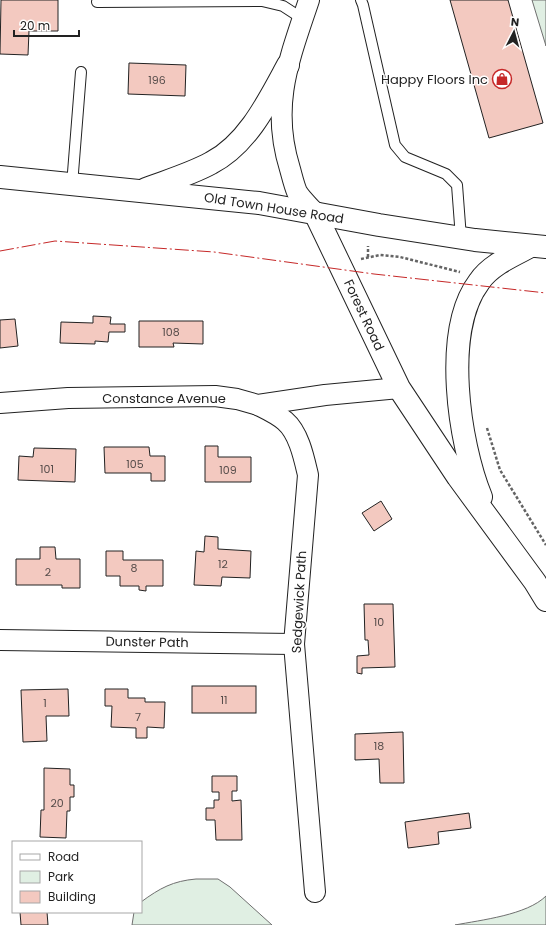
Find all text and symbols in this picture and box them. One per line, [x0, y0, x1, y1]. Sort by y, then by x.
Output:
scale bar [14, 12, 79, 38]
north arrow [494, 12, 534, 52]
text: N [510, 14, 520, 30]
text: 20 m [20, 17, 50, 34]
shop icon: Happy Floors Inc [491, 68, 513, 90]
place label: Happy Floors Inc [381, 70, 488, 89]
house number: 196 [148, 72, 166, 88]
street label: Old Town House Road [203, 188, 345, 228]
street label: Forest Road [339, 276, 389, 354]
house number: 108 [162, 324, 180, 340]
street label: Constance Avenue [102, 389, 226, 408]
house number: 105 [126, 456, 144, 472]
house number: 101 [40, 461, 54, 477]
house number: 109 [219, 462, 237, 478]
street label: Sedgewick Path [287, 550, 311, 654]
house number: 12 [218, 556, 228, 572]
house number: 8 [131, 560, 138, 576]
house number: 2 [45, 564, 51, 580]
house number: 10 [374, 614, 384, 630]
street label: Dunster Path [105, 632, 189, 652]
house number: 11 [220, 692, 228, 708]
house number: 1 [43, 695, 47, 711]
house number: 7 [135, 709, 141, 725]
house number: 18 [374, 738, 384, 754]
house number: 20 [50, 795, 64, 811]
legend [12, 841, 142, 913]
text: Road [48, 848, 79, 865]
text: Park [48, 868, 75, 885]
text: Building [48, 888, 96, 905]

